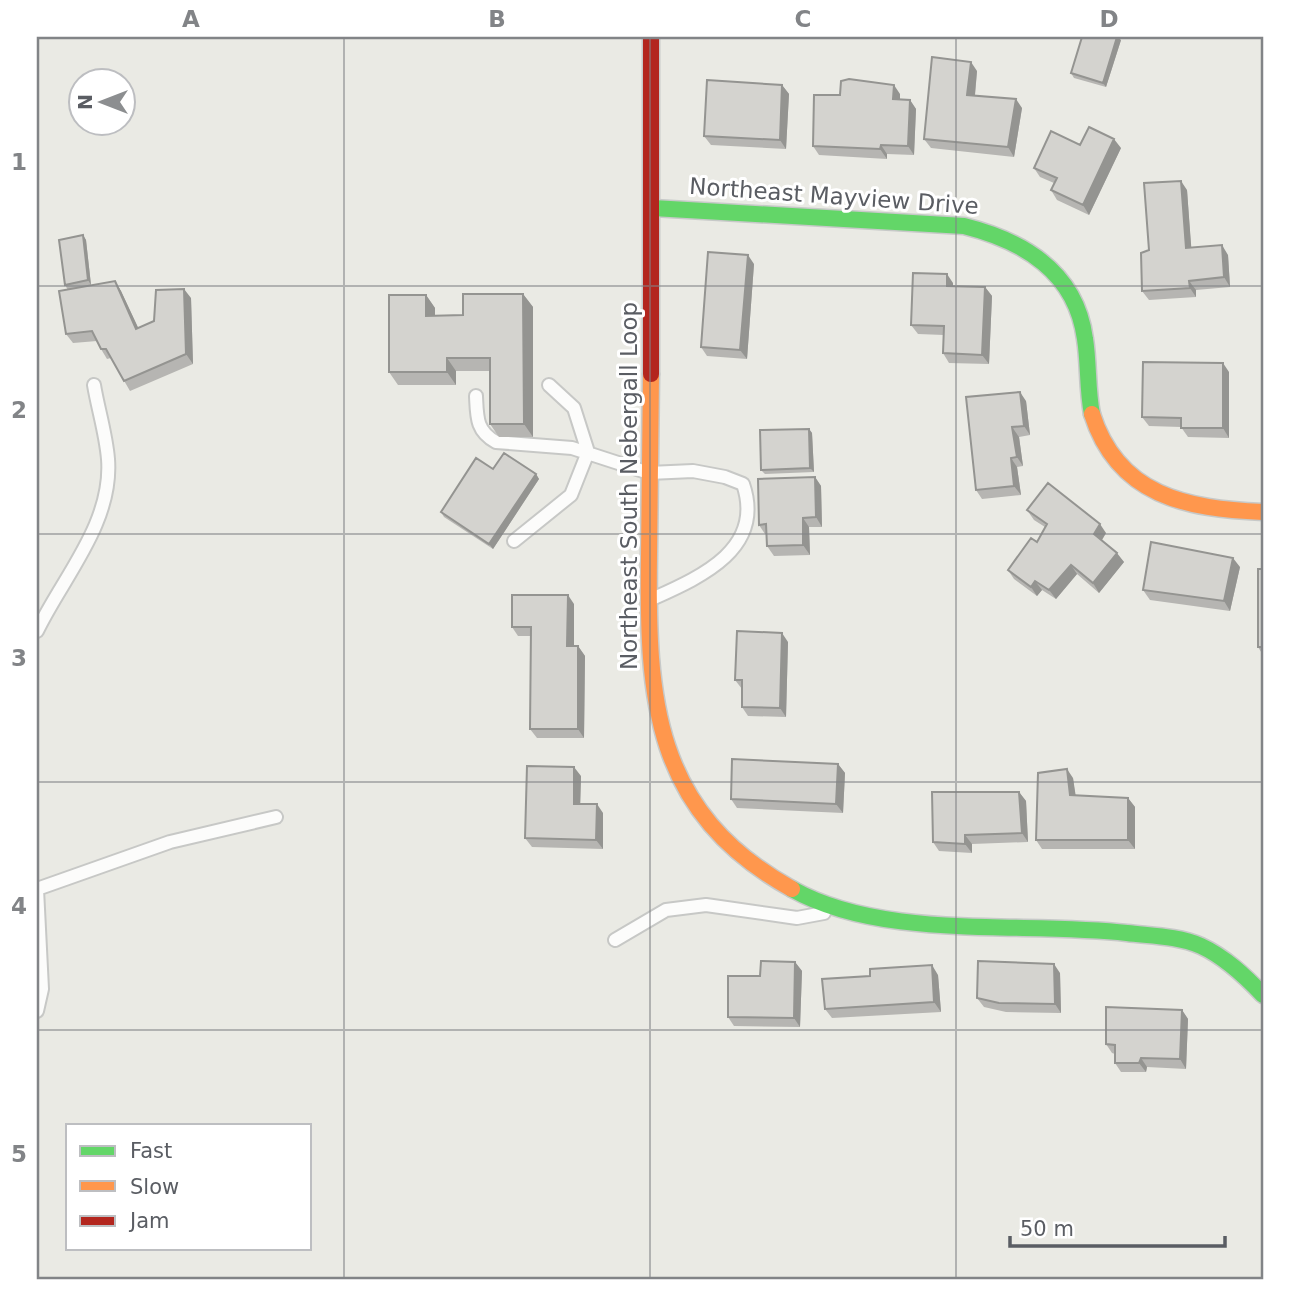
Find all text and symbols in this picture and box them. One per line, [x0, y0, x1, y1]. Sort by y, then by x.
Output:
text: A [182, 6, 200, 32]
text: B [488, 6, 506, 32]
text: C [795, 6, 811, 32]
text: D [1099, 6, 1119, 32]
north arrow [66, 66, 136, 136]
text: N [74, 94, 96, 110]
text: 1 [11, 149, 27, 175]
street label: Northeast Mayview Drive [688, 173, 980, 219]
street label: Northeast South Nebergall Loop [616, 302, 642, 670]
text: 2 [11, 397, 27, 423]
text: 3 [11, 645, 27, 671]
text: 4 [11, 893, 27, 919]
legend [66, 1124, 312, 1250]
text: Fast [130, 1139, 172, 1163]
text: 5 [11, 1141, 27, 1167]
text: Slow [130, 1175, 179, 1199]
scale bar [1010, 1204, 1225, 1248]
text: Jam [128, 1209, 170, 1233]
text: 50 m [1020, 1217, 1074, 1241]

